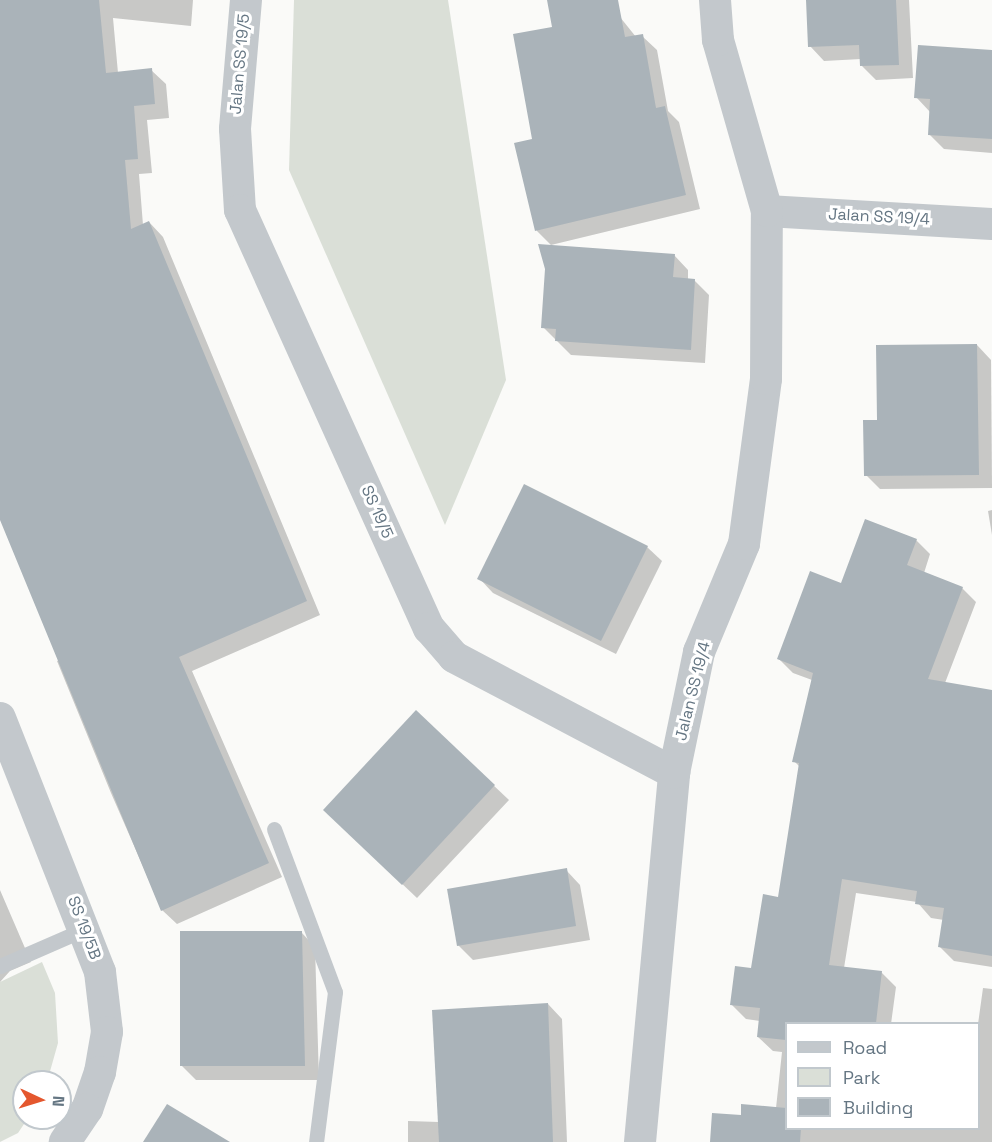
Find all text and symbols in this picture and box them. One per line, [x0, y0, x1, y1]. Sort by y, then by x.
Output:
street label: Jalan SS 19/5 [226, 13, 254, 115]
street label: Jalan SS 19/4 [828, 205, 930, 229]
street label: SS 19/5 [357, 483, 397, 541]
street label: Jalan SS 19/4 [671, 639, 715, 743]
street label: SS 19/5B [63, 894, 105, 962]
legend [785, 1022, 980, 1130]
text: Road [843, 1036, 887, 1059]
text: Park [843, 1066, 880, 1089]
north arrow [12, 1070, 72, 1130]
text: N [48, 1095, 69, 1107]
text: Building [843, 1096, 913, 1119]

